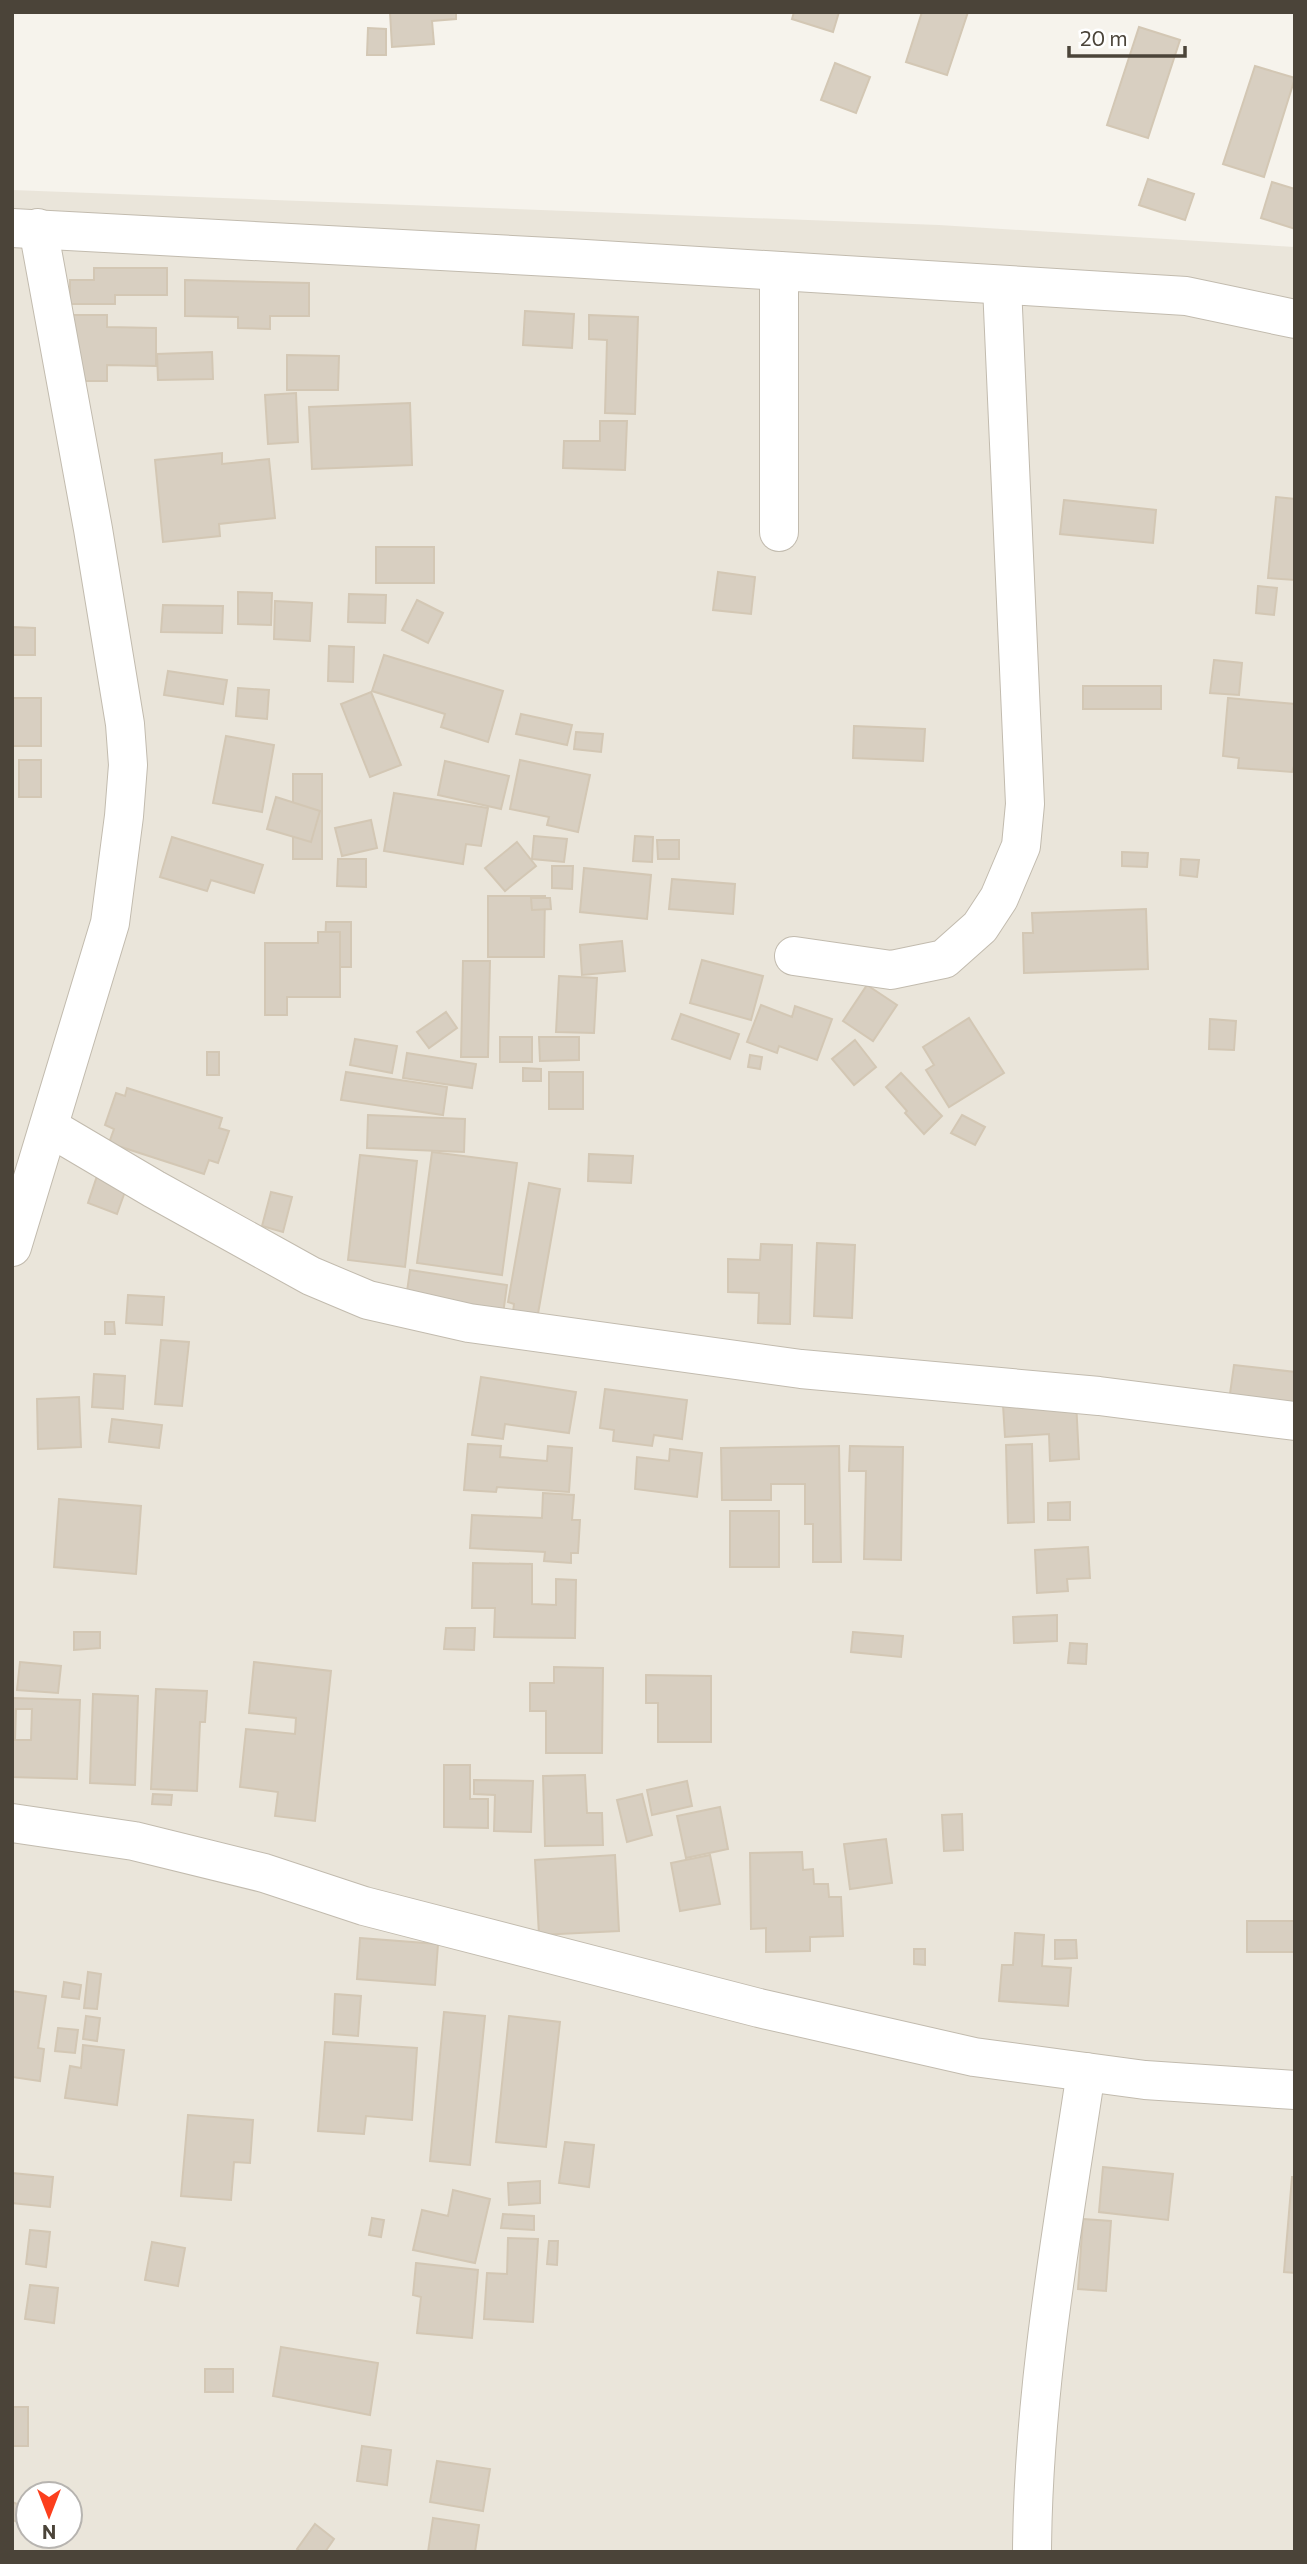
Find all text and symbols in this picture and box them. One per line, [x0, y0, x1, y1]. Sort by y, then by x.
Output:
scale bar [1069, 14, 1184, 58]
text: 20 m [1080, 25, 1128, 50]
north arrow [14, 2480, 84, 2550]
text: N [42, 2521, 56, 2544]

